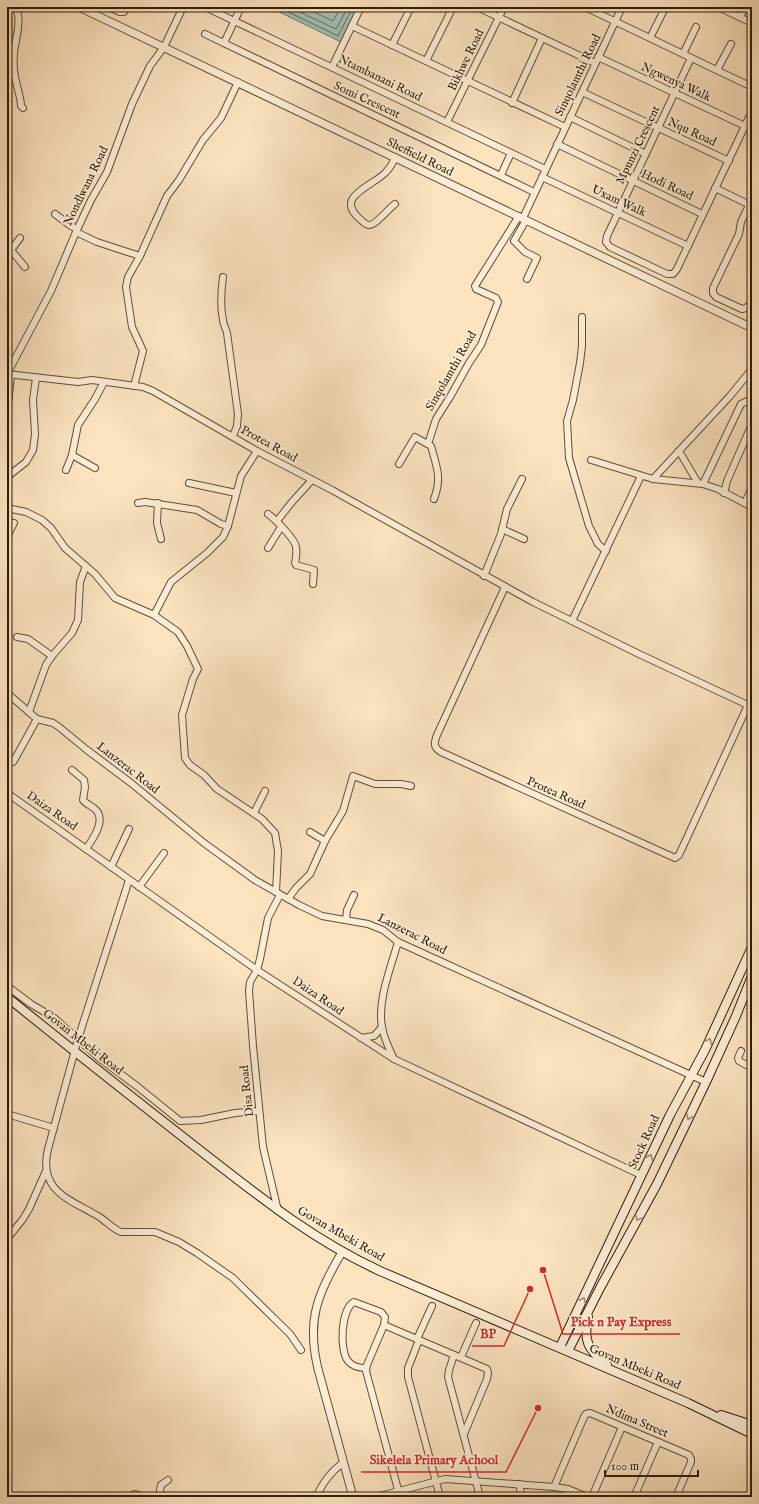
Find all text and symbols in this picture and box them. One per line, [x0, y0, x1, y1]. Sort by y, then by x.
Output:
street label: Bikhwe Road [445, 26, 488, 93]
street label: Sinqolamthi Road [552, 31, 605, 119]
street label: Ntambanani Road [336, 51, 425, 105]
street label: Ngwenya Walk [639, 59, 714, 105]
street label: Somi Crescent [331, 78, 403, 122]
street label: Mpunzi Crescent [613, 103, 664, 187]
street label: Nqu Road [665, 114, 719, 151]
street label: Sheffield Road [384, 134, 456, 180]
street label: Nondlwana Road [60, 143, 112, 228]
street label: Hodi Road [638, 166, 696, 204]
street label: Uxam Walk [589, 182, 649, 220]
street label: Sinqolamthi Road [422, 328, 481, 414]
street label: Protea Road [238, 422, 300, 466]
street label: Lanzerac Road [94, 739, 163, 798]
street label: Protea Road [524, 773, 588, 813]
street label: Daiza Road [24, 788, 81, 834]
street label: Lanzerac Road [375, 910, 450, 958]
street label: Daiza Road [290, 973, 347, 1019]
street label: Govan Mbeki Road [40, 1006, 127, 1078]
one-way arrow [704, 1038, 712, 1045]
street label: Disa Road [237, 1064, 257, 1118]
street label: Stock Road [625, 1112, 663, 1171]
one-way arrow [686, 1113, 694, 1121]
one-way arrow [645, 1153, 653, 1161]
street label: Govan Mbeki Road [295, 1203, 388, 1265]
one-way arrow [636, 1214, 643, 1221]
one-way arrow [578, 1296, 586, 1304]
callout: Pick n Pay Express [563, 1309, 680, 1334]
text: Pick n Pay Express [571, 1314, 672, 1331]
callout: BP [472, 1321, 504, 1346]
text: BP [480, 1326, 497, 1343]
street label: Govan Mbeki Road [587, 1341, 684, 1393]
street label: Ndima Street [603, 1401, 671, 1441]
callout: Sikelela Primary Achool [361, 1447, 506, 1472]
text: Sikelela Primary Achool [370, 1452, 499, 1469]
scale bar [605, 1452, 698, 1478]
text: 100 m [611, 1459, 639, 1474]

